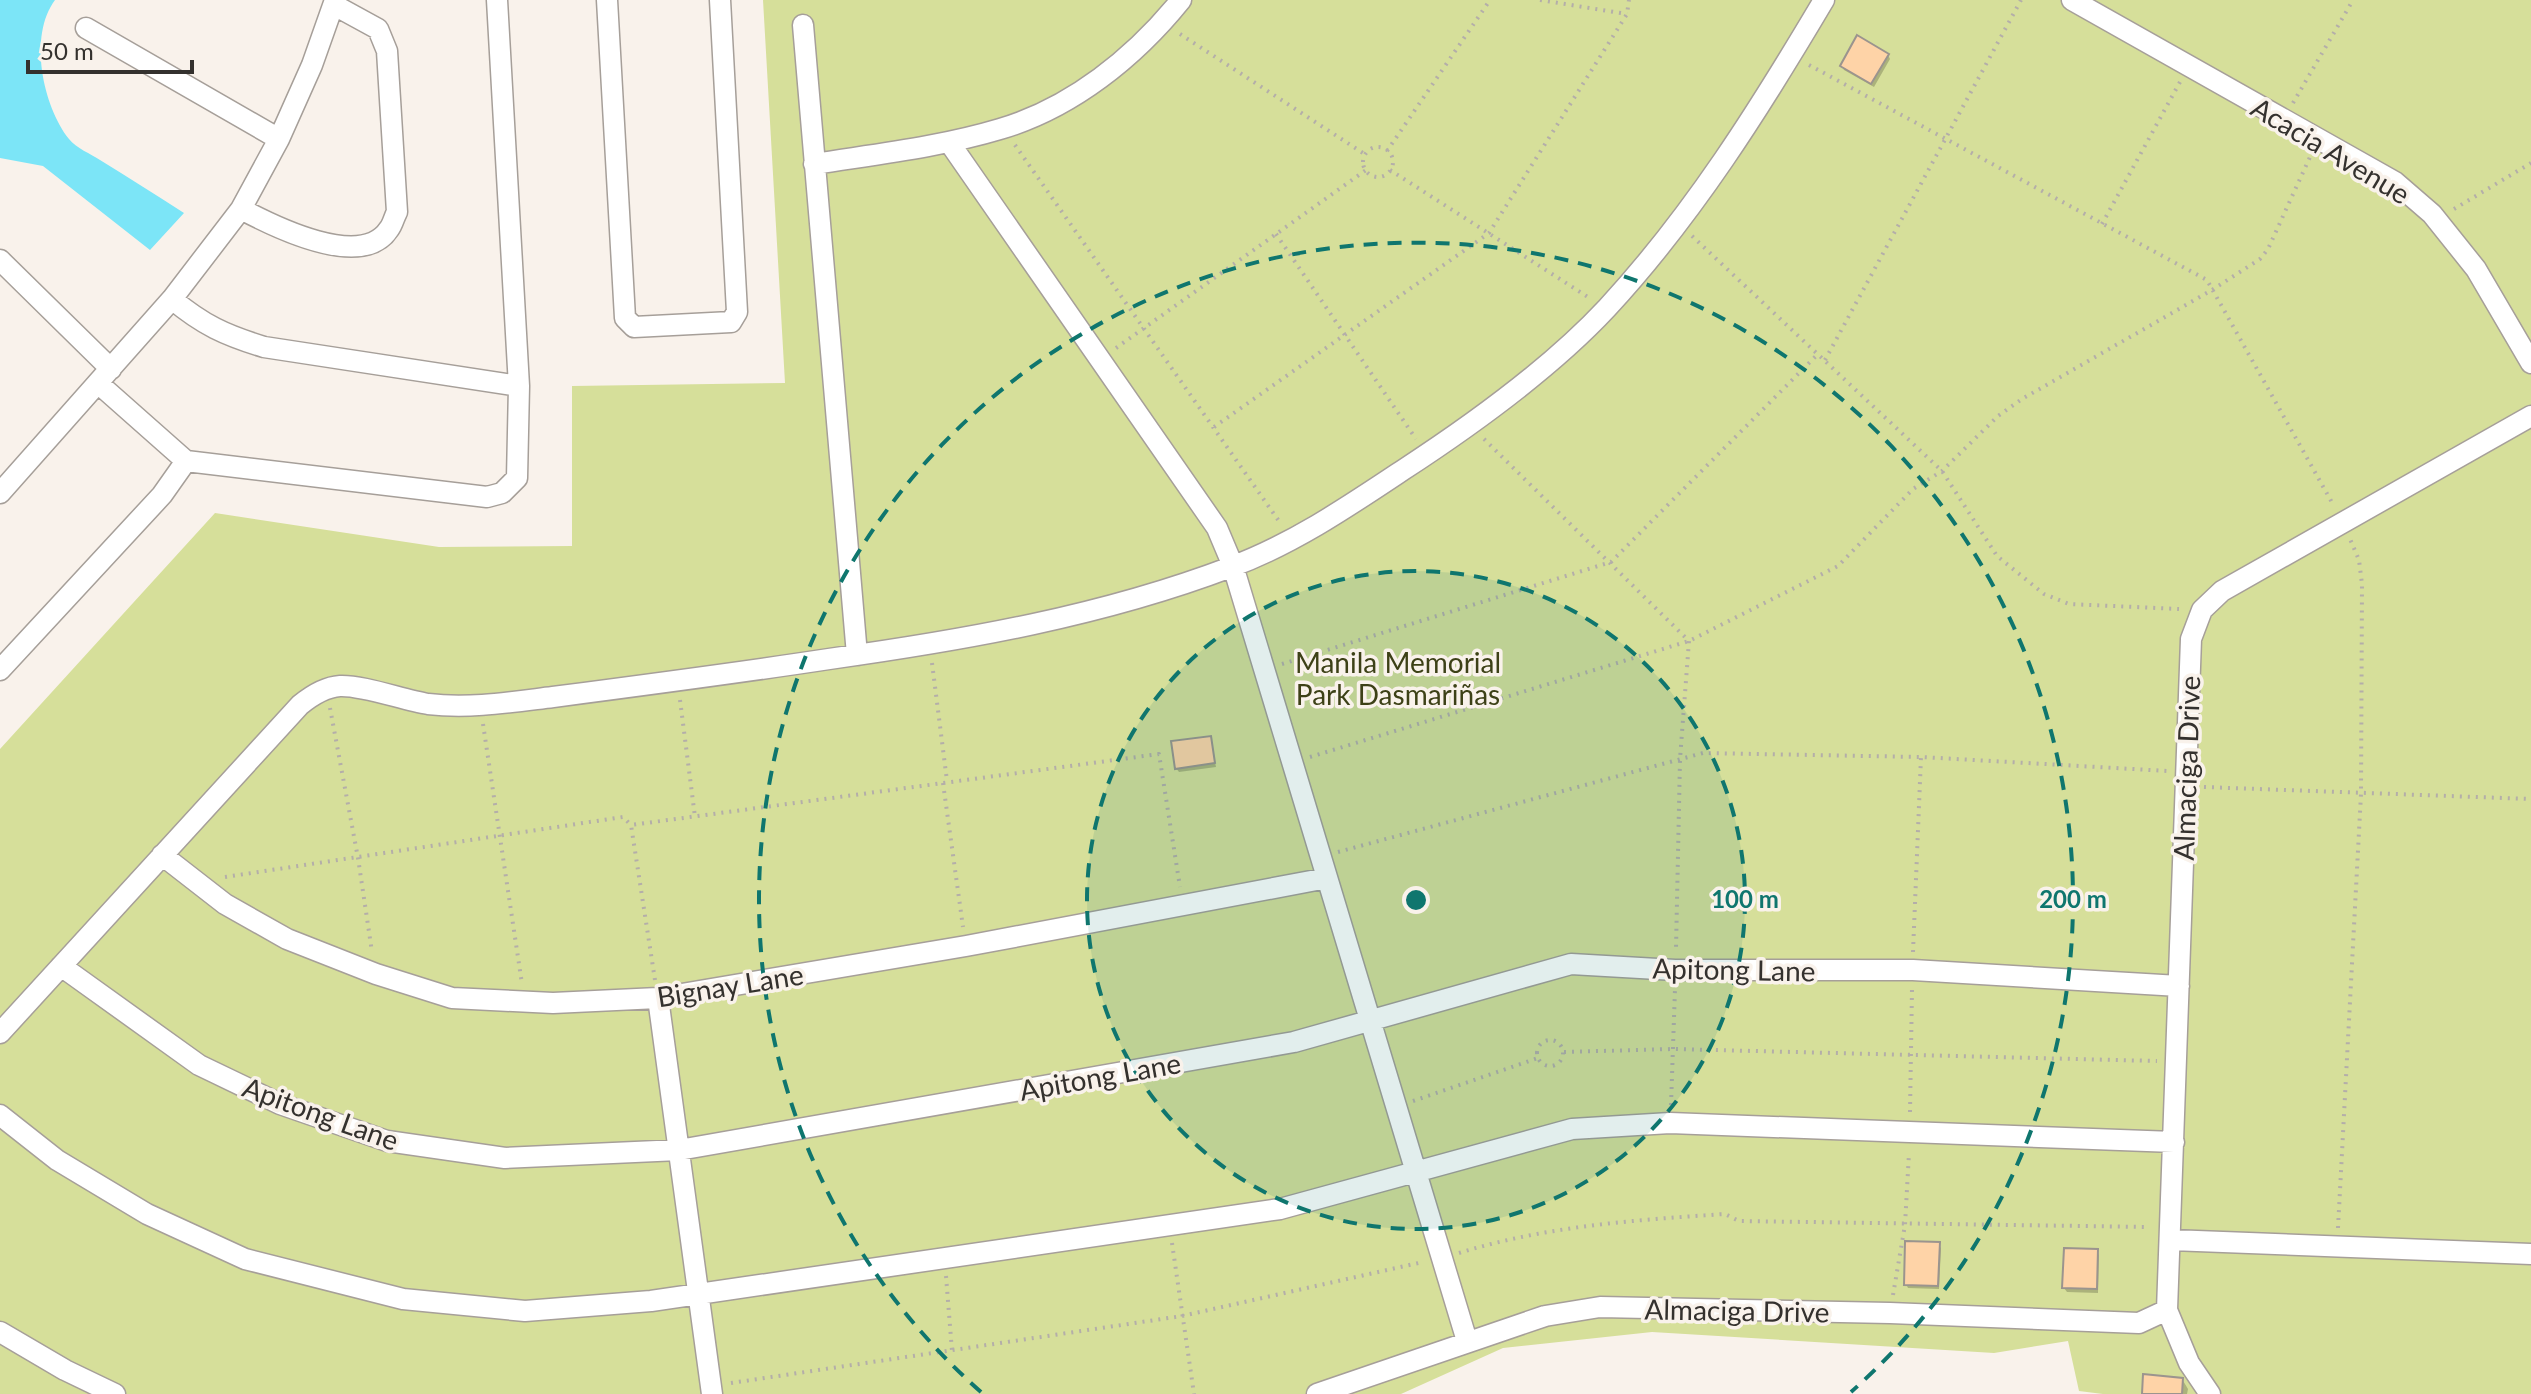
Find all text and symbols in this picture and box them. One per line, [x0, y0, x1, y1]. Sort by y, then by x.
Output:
scale bar [28, 24, 192, 74]
text: 50 m [40, 36, 94, 65]
street label: Acacia Avenue [2246, 89, 2416, 211]
park label: Manila Memorial Park Dasmariñas [1295, 645, 1501, 711]
street label: Almaciga Drive [2166, 675, 2206, 861]
text: 100 m [1711, 884, 1779, 913]
text: 200 m [2039, 884, 2107, 913]
centre of rings [1402, 886, 1430, 914]
street label: Apitong Lane [1652, 951, 1816, 987]
street label: Bignay Lane [654, 957, 806, 1013]
street label: Apitong Lane [1017, 1045, 1183, 1107]
street label: Apitong Lane [238, 1069, 404, 1157]
street label: Almaciga Drive [1644, 1291, 1830, 1329]

